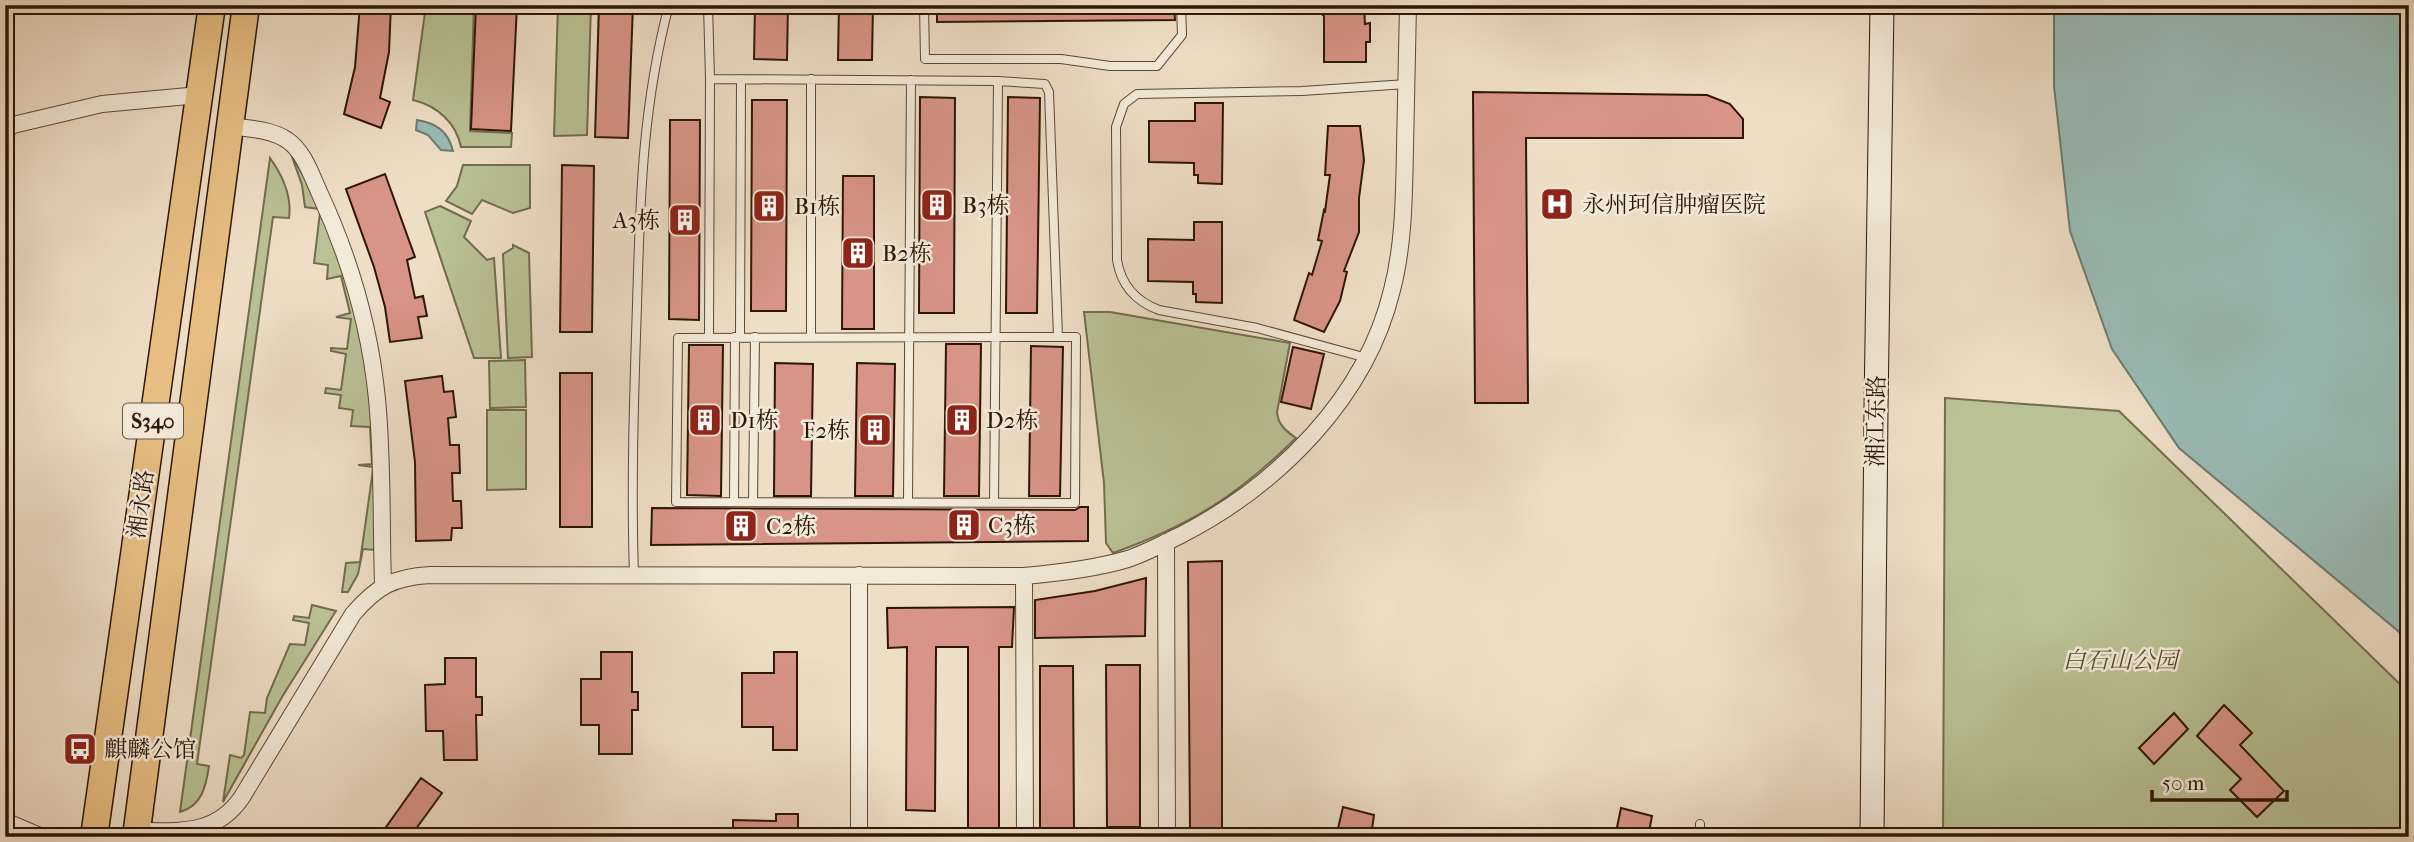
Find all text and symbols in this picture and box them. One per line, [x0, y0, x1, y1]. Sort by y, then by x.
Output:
hospital icon: 永州珂信肿瘤医院 [1538, 185, 1576, 223]
building icon: B3栋 [918, 186, 956, 224]
building icon: B1栋 [750, 187, 788, 225]
place label: 永州珂信肿瘤医院 [1582, 191, 1766, 218]
place label: B3栋 [962, 192, 1009, 219]
place label: B1栋 [794, 193, 840, 220]
building icon: A3栋 [666, 201, 704, 239]
place label: A3栋 [612, 207, 660, 234]
building icon: B2栋 [839, 234, 877, 272]
place label: B2栋 [882, 240, 932, 267]
street label: 湘江东路 [1862, 375, 1890, 467]
building icon: D1栋 [686, 401, 724, 439]
building icon: D2栋 [943, 401, 981, 439]
road number: S340 [123, 404, 183, 438]
place label: D1栋 [730, 407, 779, 434]
place label: D2栋 [986, 407, 1038, 434]
building icon: F2栋 [856, 411, 894, 449]
place label: F2栋 [803, 417, 850, 444]
street label: 湘永路 [123, 468, 159, 540]
building icon: C3栋 [945, 506, 983, 544]
building icon: C2栋 [722, 507, 760, 545]
place label: C3栋 [988, 512, 1036, 539]
place label: C2栋 [766, 513, 816, 540]
park label: 白石山公园 [2063, 647, 2182, 674]
bus stop icon: 麒麟公馆 [61, 730, 99, 768]
place label: 麒麟公馆 [104, 736, 196, 763]
scale bar [2152, 758, 2286, 802]
text: 50 m [2162, 771, 2205, 795]

